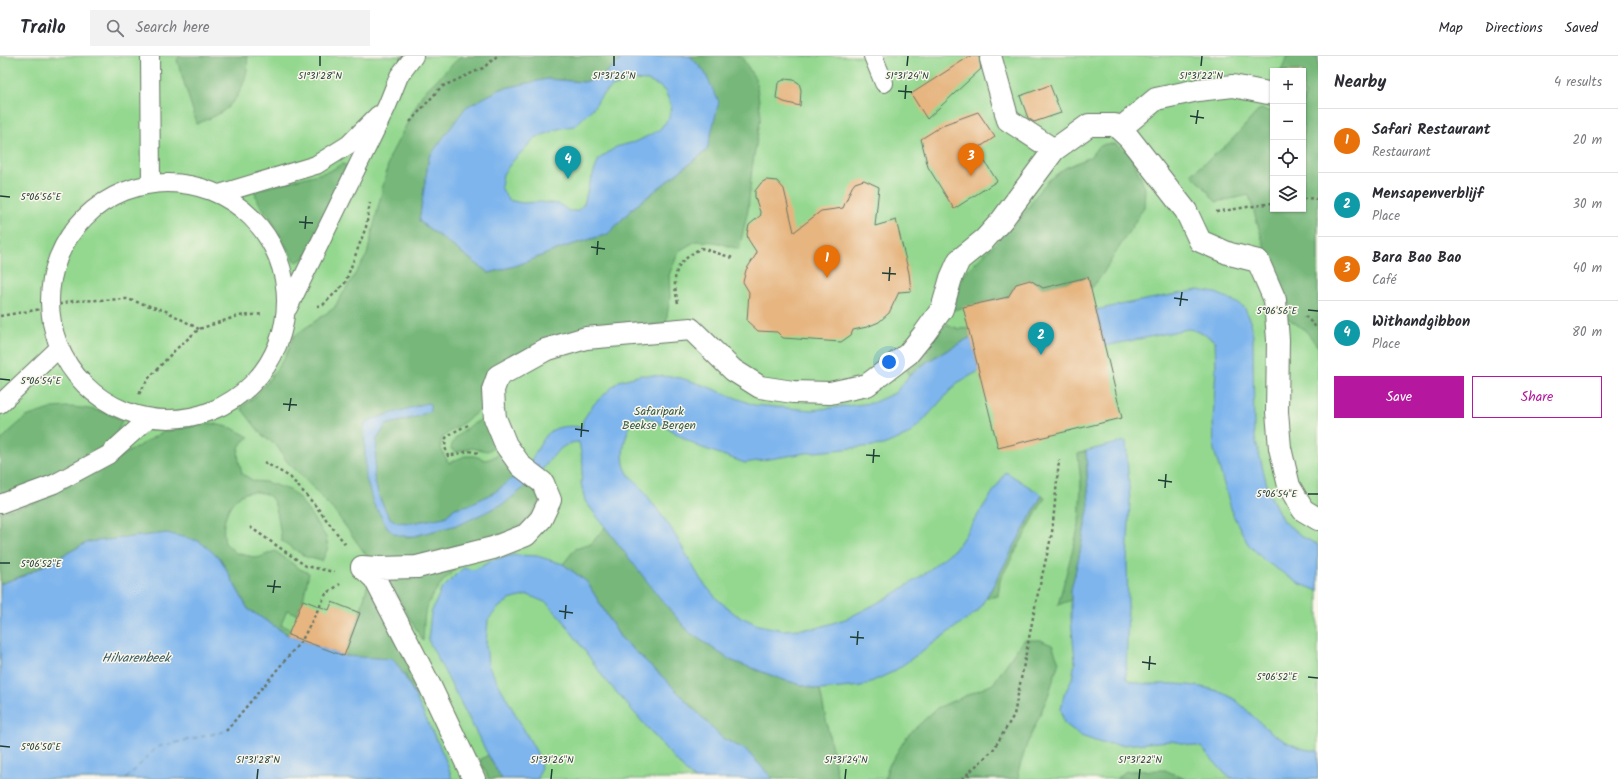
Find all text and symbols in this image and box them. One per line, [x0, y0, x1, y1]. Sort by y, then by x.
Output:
search box [90, 10, 370, 46]
text: Trailo [20, 13, 66, 43]
text: Search here [136, 16, 210, 40]
icon: search [104, 17, 126, 39]
text: Map [1438, 17, 1463, 39]
text: Directions [1485, 17, 1543, 39]
text: Saved [1565, 17, 1598, 39]
text: 51°31'28"N [298, 68, 342, 84]
text: 51°31'26"N [592, 68, 636, 84]
text: 51°31'24"N [885, 68, 929, 84]
text: 51°31'22"N [1179, 68, 1223, 84]
map controls [1270, 68, 1306, 212]
button: + [1270, 68, 1306, 104]
text: Nearby [1334, 69, 1386, 96]
text: 4 results [1554, 72, 1602, 93]
button: − [1270, 104, 1306, 140]
text: Safari Restaurant [1372, 118, 1490, 142]
text: 1 [1345, 130, 1349, 151]
text: 20 m [1572, 130, 1602, 151]
button: locate [1270, 140, 1306, 176]
text: Restaurant [1372, 142, 1431, 163]
pin: 3 [958, 143, 984, 176]
pin: 4 [555, 146, 581, 179]
button: layers [1270, 176, 1306, 212]
text: Mensapenverblijf [1372, 182, 1483, 206]
text: 5°06'56"E [21, 189, 63, 205]
text: 2 [1343, 194, 1351, 215]
text: 30 m [1573, 194, 1602, 215]
text: Place [1372, 206, 1400, 227]
pin: 1 [814, 245, 840, 278]
text: Bara Bao Bao [1372, 246, 1461, 270]
text: 3 [1343, 258, 1351, 279]
text: 40 m [1573, 258, 1602, 279]
text: Café [1372, 270, 1396, 291]
text: 5°06'56"E [1257, 303, 1299, 319]
text: Withandgibbon [1372, 310, 1470, 334]
pin: 2 [1028, 322, 1054, 355]
text: 4 [1343, 322, 1351, 343]
text: 80 m [1572, 322, 1602, 343]
text: Place [1372, 334, 1400, 355]
your location [879, 352, 899, 372]
text: 5°06'54"E [21, 373, 63, 389]
button: Save [1334, 376, 1464, 418]
button: Share [1472, 376, 1602, 418]
park label: Safaripark Beekse Bergen [622, 402, 696, 435]
text: 5°06'54"E [1257, 486, 1299, 502]
text: 5°06'52"E [20, 556, 63, 572]
water label: Hilvarenbeek [102, 648, 172, 669]
text: 5°06'52"E [1256, 669, 1299, 685]
text: 5°06'50"E [21, 739, 62, 755]
text: 51°31'28"N [236, 752, 280, 768]
text: 51°31'26"N [530, 752, 574, 768]
text: 51°31'24"N [824, 752, 868, 768]
text: 51°31'22"N [1118, 752, 1162, 768]

